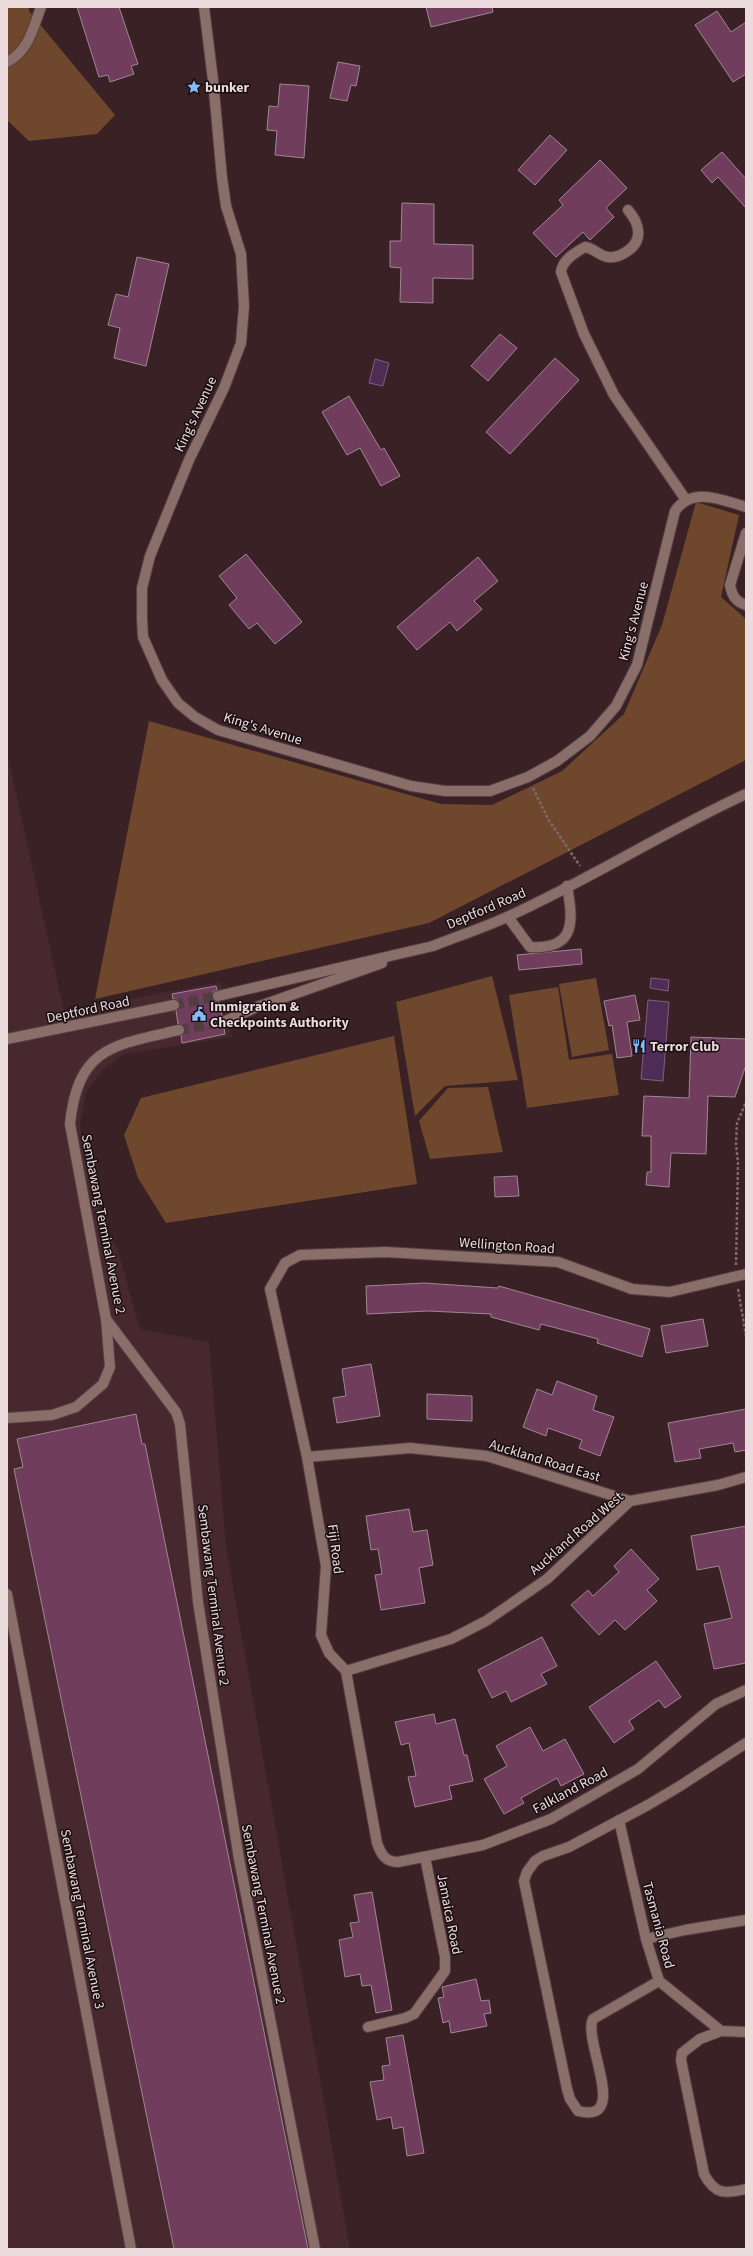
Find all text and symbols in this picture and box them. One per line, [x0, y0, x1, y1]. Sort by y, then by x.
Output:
place label: bunker [205, 78, 250, 98]
place icon: bunker [186, 79, 202, 95]
street label: King's Avenue [170, 373, 222, 455]
street label: King's Avenue [614, 579, 654, 663]
street label: King's Avenue [221, 708, 305, 750]
street label: Deptford Road [444, 883, 529, 935]
street label: Deptford Road [45, 991, 132, 1029]
place label: Immigration & Checkpoints Authority [210, 997, 349, 1033]
public building icon: Immigration & Checkpoints Authority [191, 1006, 207, 1022]
place label: Terror Club [650, 1037, 719, 1057]
restaurant icon: Terror Club [631, 1038, 647, 1054]
street label: Sembawang Terminal Avenue 2 [76, 1133, 130, 1316]
street label: Wellington Road [458, 1233, 555, 1259]
street label: Auckland Road East [487, 1435, 603, 1487]
street label: Auckland Road West [525, 1487, 628, 1580]
street label: Sembawang Terminal Avenue 2 [192, 1503, 234, 1687]
street label: Fiji Road [322, 1523, 348, 1575]
street label: Falkland Road [529, 1763, 612, 1819]
street label: Sembawang Terminal Avenue 2 [236, 1823, 290, 2006]
street label: Sembawang Terminal Avenue 3 [55, 1828, 109, 2011]
street label: Jamaica Road [431, 1872, 467, 1956]
street label: Tasmania Road [637, 1880, 679, 1971]

